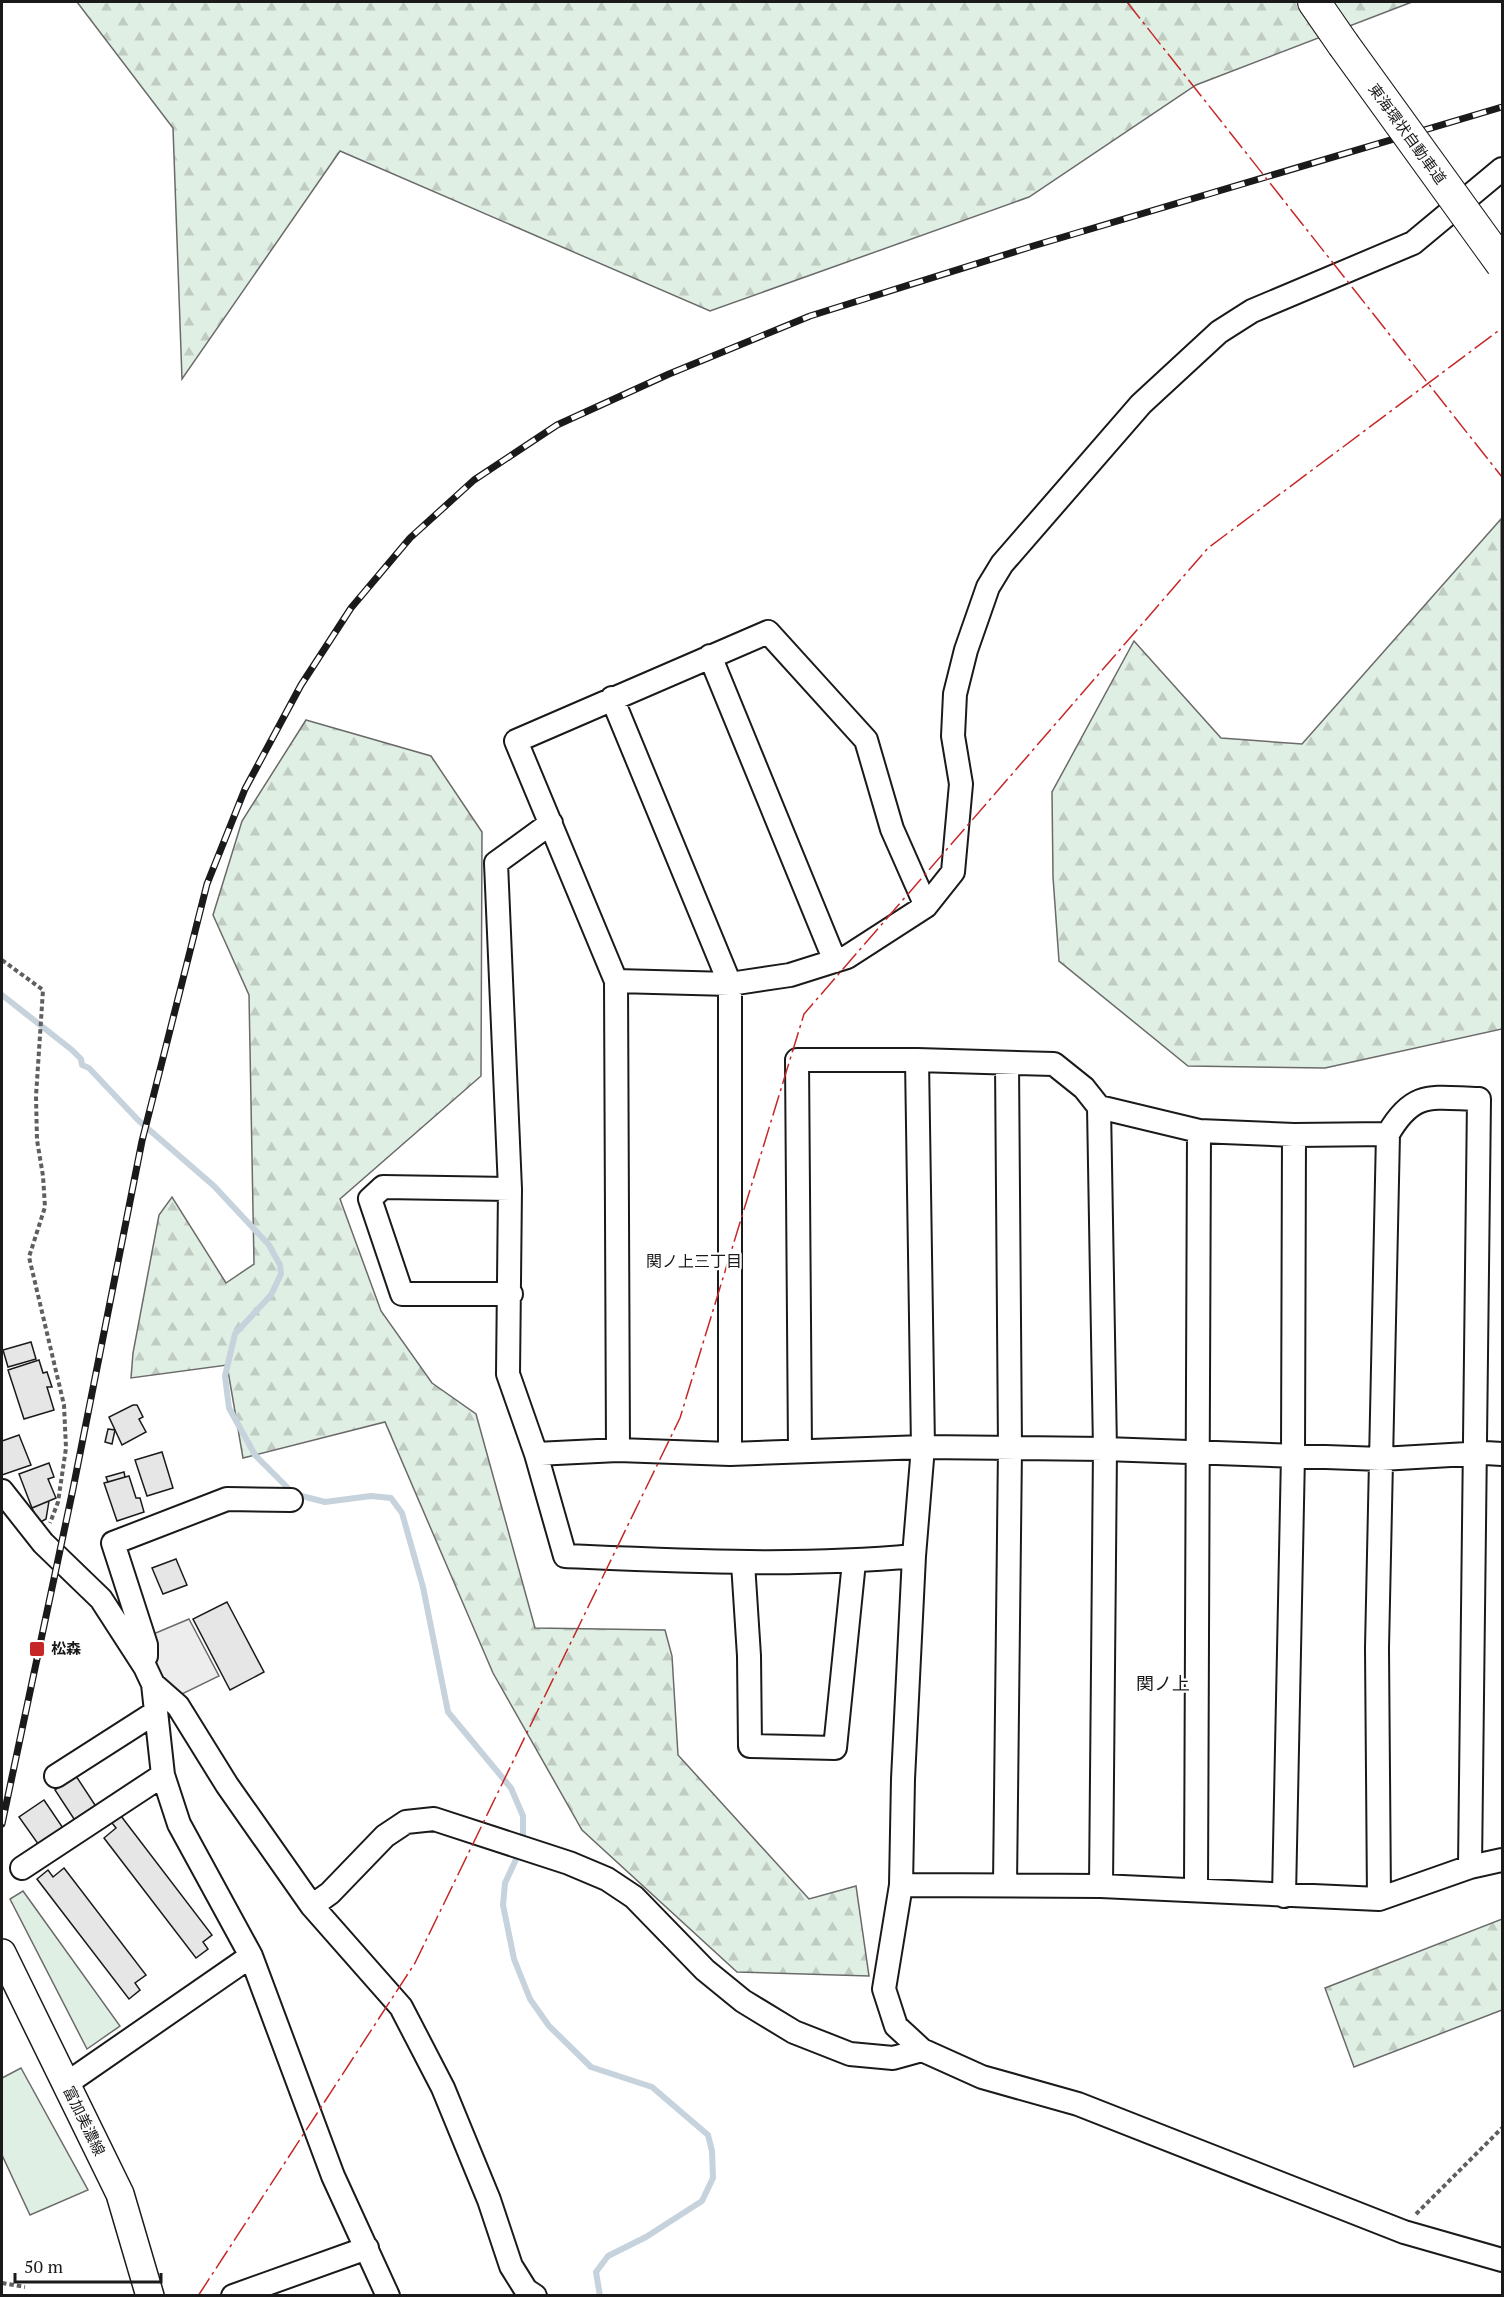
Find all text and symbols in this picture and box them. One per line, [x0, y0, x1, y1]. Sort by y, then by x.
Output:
street label: 東海環状自動車道 [1364, 79, 1451, 188]
district label: 関ノ上三丁目 [646, 1250, 742, 1272]
place label: 松森 [51, 1638, 81, 1658]
marker: 松森 [28, 1640, 46, 1658]
district label: 関ノ上 [1136, 1671, 1190, 1695]
street label: 富加美濃線 [59, 2082, 110, 2159]
scale bar [15, 2246, 160, 2284]
text: 50 m [24, 2254, 64, 2278]

